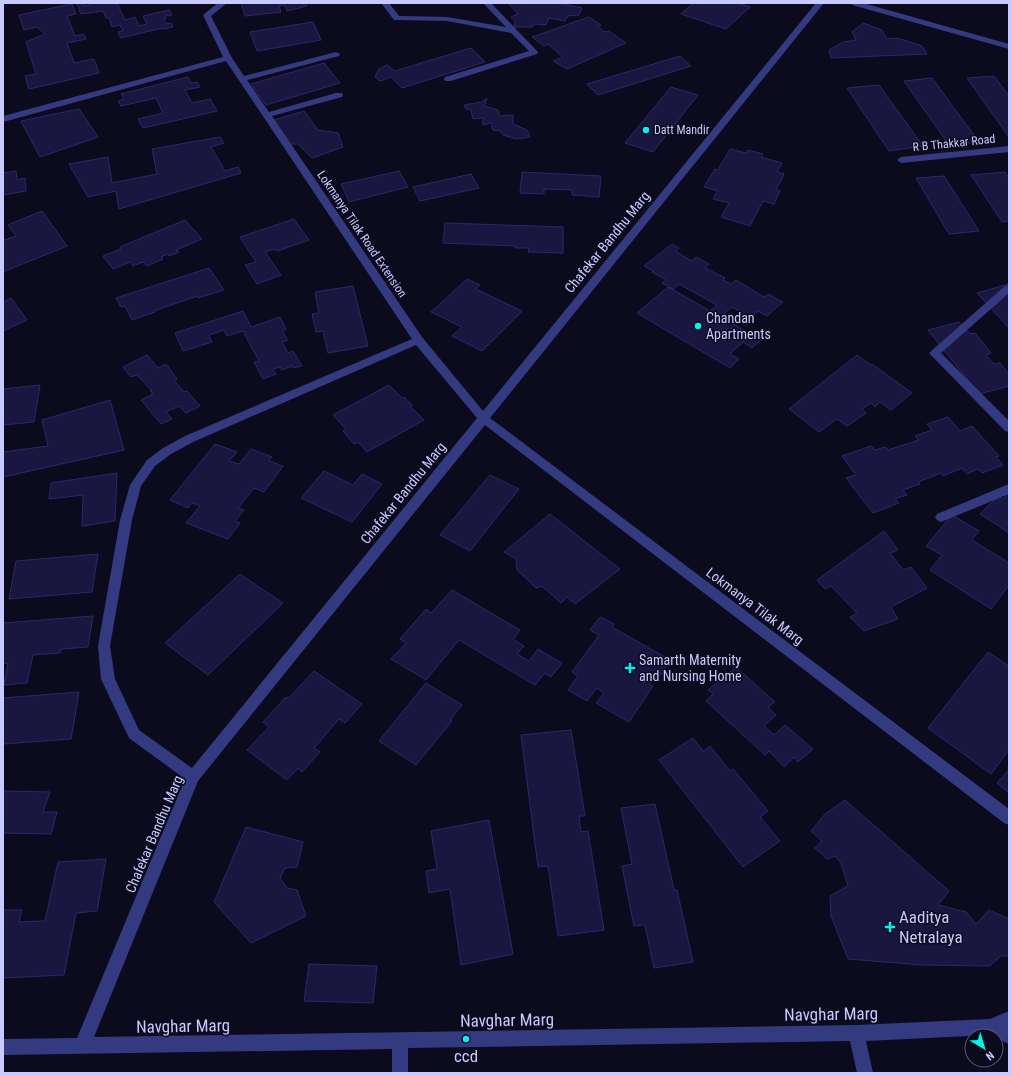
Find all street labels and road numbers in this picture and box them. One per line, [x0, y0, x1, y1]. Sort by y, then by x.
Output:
street label: R B Thakkar Road [912, 132, 996, 154]
street label: Lokmanya Tilak Road Extension [314, 168, 410, 300]
street label: Chafekar Bandhu Marg [561, 188, 653, 296]
street label: Chafekar Bandhu Marg [357, 439, 449, 547]
street label: Lokmanya Tilak Marg [703, 564, 807, 648]
street label: Chafekar Bandhu Marg [122, 773, 186, 895]
street label: Navghar Marg [784, 1003, 878, 1025]
street label: Navghar Marg [460, 1009, 554, 1031]
street label: Navghar Marg [136, 1015, 230, 1037]

